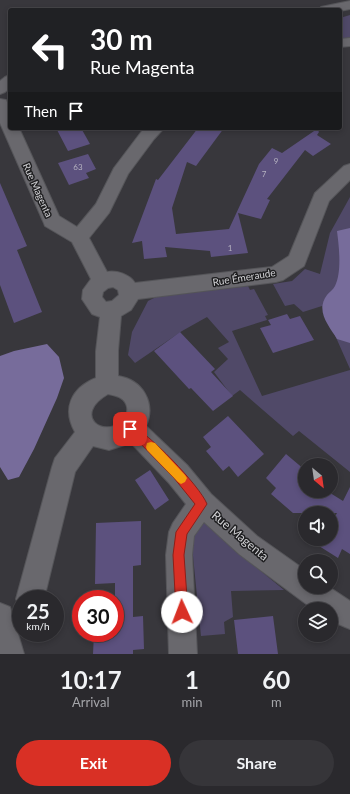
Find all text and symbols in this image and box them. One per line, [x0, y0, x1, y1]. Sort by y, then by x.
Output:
text: 30 m [90, 22, 153, 56]
icon: left [24, 24, 76, 76]
text: Rue Magenta [90, 56, 194, 78]
icon: arrive [65, 100, 87, 122]
text: Then [24, 102, 57, 120]
house number: 9 [274, 156, 279, 166]
street label: Rue Magenta [21, 161, 55, 219]
house number: 63 [73, 162, 83, 172]
house number: 7 [262, 169, 267, 179]
house number: 1 [228, 243, 233, 253]
street label: Rue Émeraude [212, 266, 276, 288]
pin [113, 412, 147, 446]
icon: arrive [119, 418, 141, 440]
north arrow [298, 458, 338, 498]
map controls [298, 458, 338, 642]
button: sound [298, 506, 338, 546]
street label: Rue Magenta [209, 507, 272, 564]
button: search [298, 554, 338, 594]
speed limit sign: 30 [72, 590, 124, 642]
position arrow [161, 591, 203, 633]
text: 25 [26, 599, 50, 623]
button: layers [298, 602, 338, 642]
text: km/h [26, 620, 50, 632]
text: 10:17 [60, 665, 122, 694]
text: 1 [185, 665, 199, 694]
text: 60 [262, 665, 290, 694]
text: Arrival [72, 694, 109, 710]
text: min [181, 694, 203, 710]
text: m [271, 694, 282, 710]
button: Exit [16, 740, 171, 786]
button: Share [179, 740, 334, 786]

